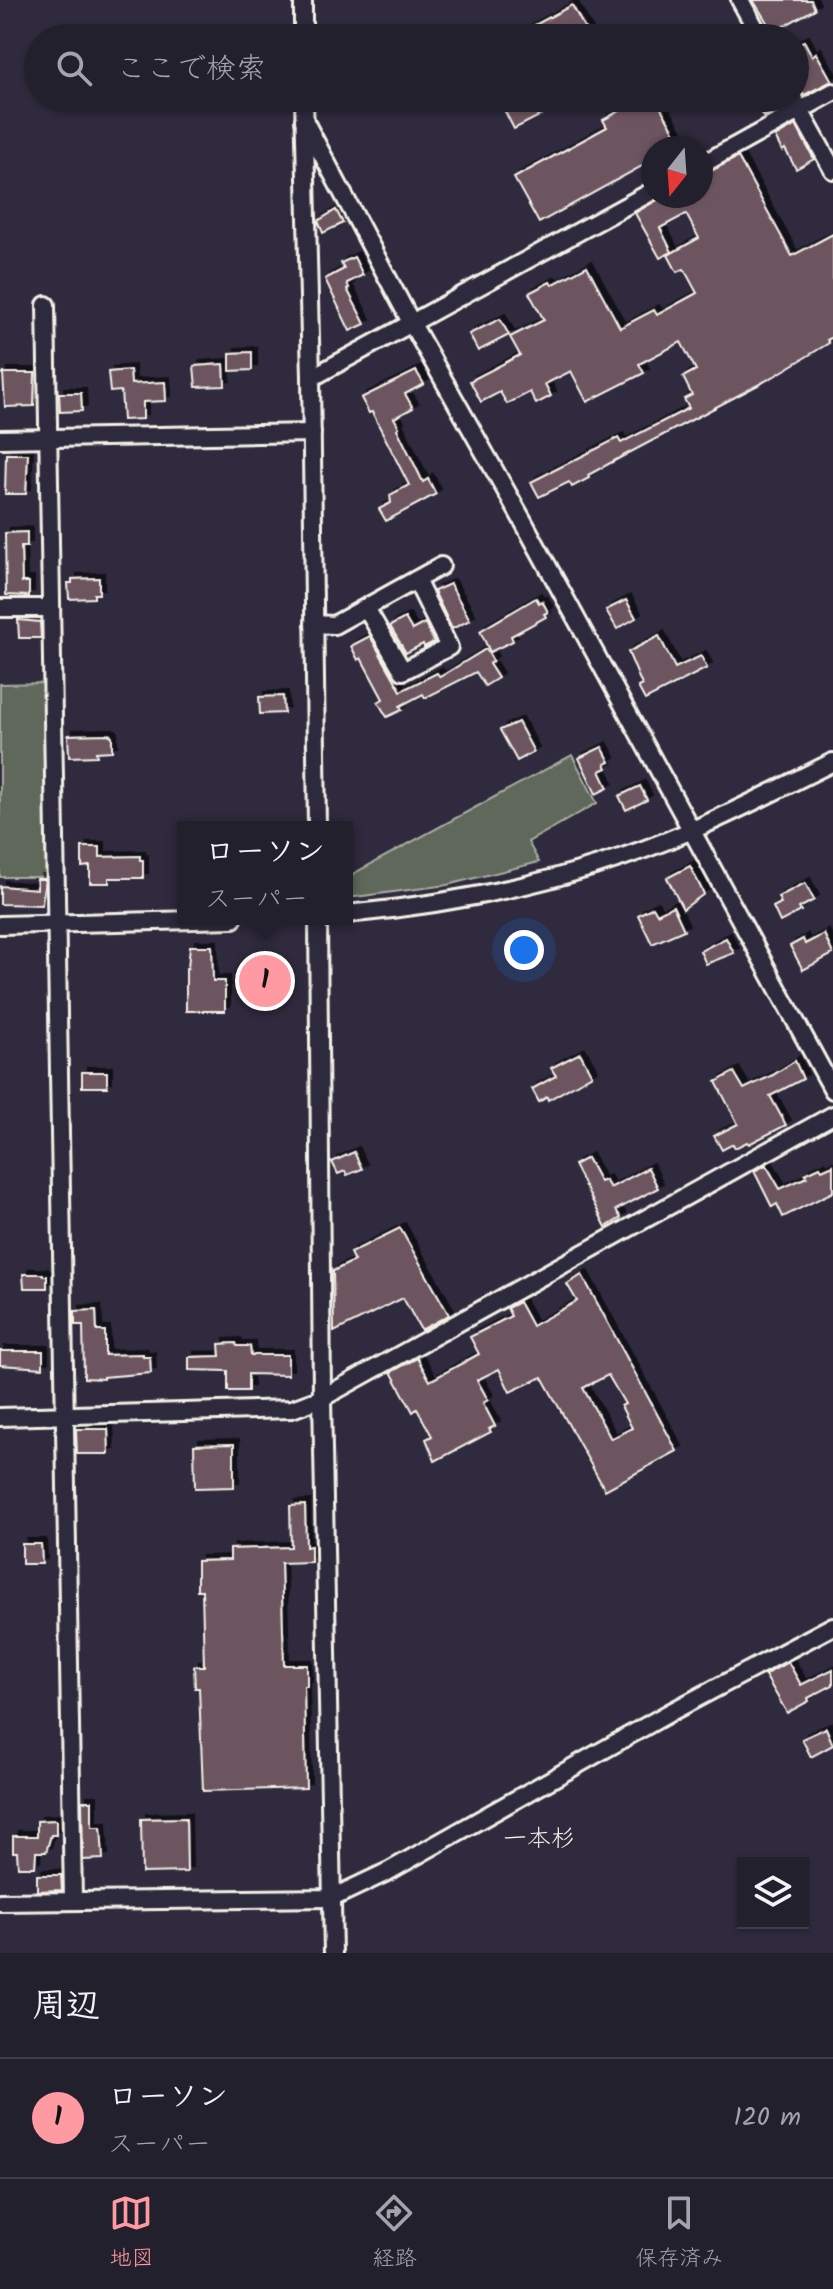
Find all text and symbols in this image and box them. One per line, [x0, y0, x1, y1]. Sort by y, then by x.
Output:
search box [24, 24, 809, 112]
icon: search [52, 46, 96, 90]
text: ここで検索 [116, 46, 266, 94]
north arrow [641, 136, 713, 208]
popup [177, 821, 353, 925]
text: ローソン [205, 829, 325, 877]
text: スーパー [205, 879, 308, 921]
your location [504, 930, 544, 970]
pin: 1 [239, 951, 291, 1011]
district label: 一本杉 [503, 1820, 575, 1859]
map controls [737, 1857, 809, 1929]
button: layers [737, 1857, 809, 1929]
text: 周辺 [32, 1980, 100, 2034]
text: ローソン [108, 2074, 228, 2122]
text: 1 [54, 2097, 62, 2139]
text: 120 m [734, 2097, 801, 2139]
text: スーパー [108, 2124, 211, 2166]
tab: 地図 [109, 2191, 154, 2277]
tab: 経路 [372, 2191, 417, 2277]
tab: 保存済み [635, 2191, 724, 2277]

